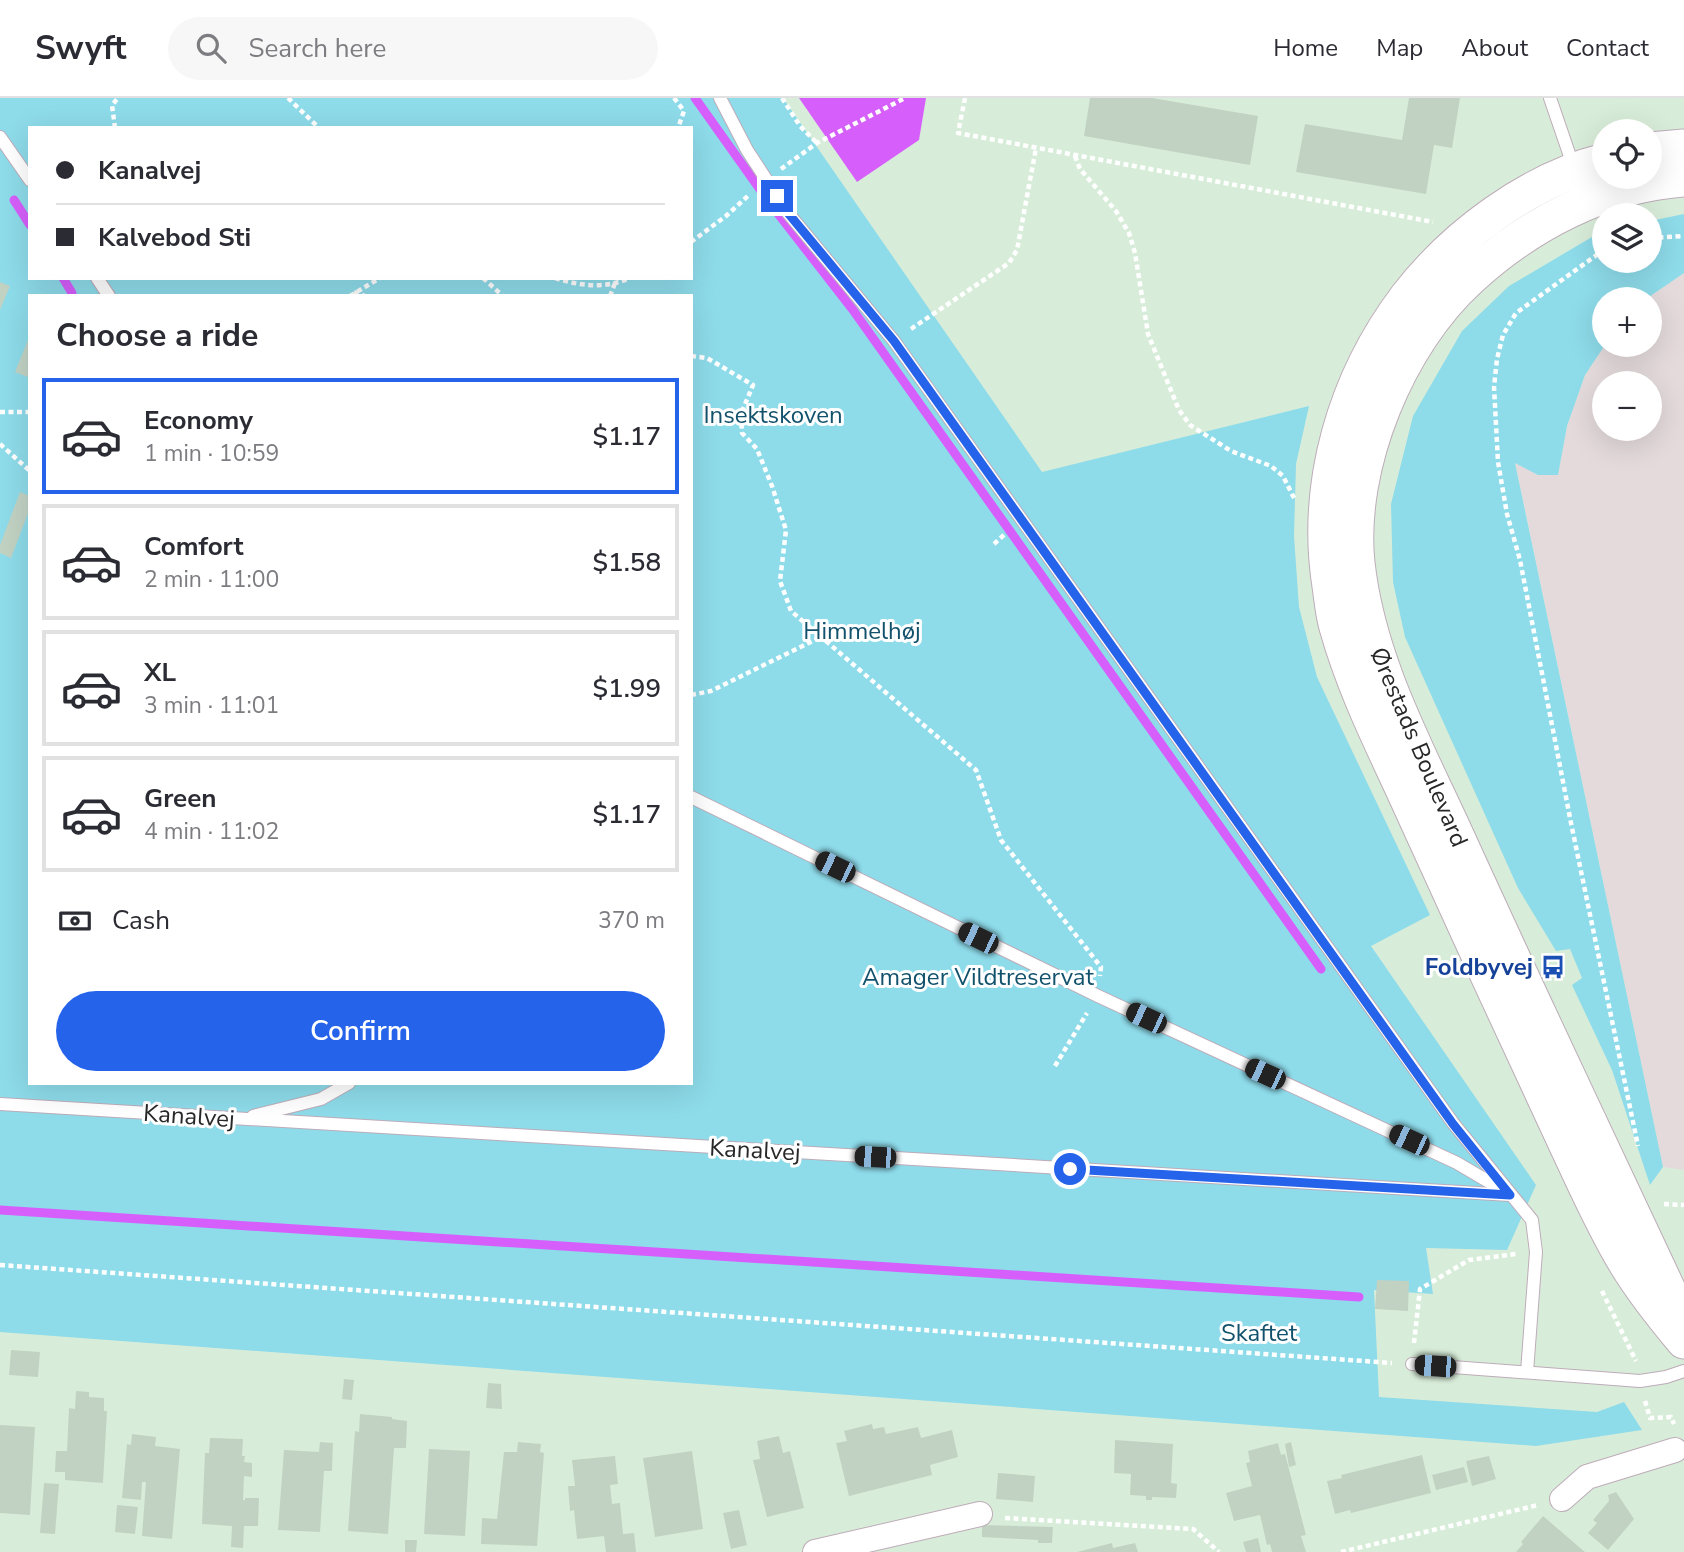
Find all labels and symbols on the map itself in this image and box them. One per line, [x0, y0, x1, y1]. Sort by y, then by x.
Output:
route end [761, 180, 793, 212]
park label: Insektskoven [703, 399, 843, 431]
park label: Himmelhøj [803, 615, 921, 647]
street label: Ørestads Boulevard [1363, 642, 1475, 852]
car [812, 848, 859, 886]
car [955, 919, 1002, 957]
place label: Foldbyvej [1425, 951, 1533, 983]
bus stop icon: Foldbyvej [1539, 953, 1567, 981]
park label: Amager Vildtreservat [862, 961, 1095, 993]
car [1123, 1000, 1170, 1036]
car [1242, 1056, 1289, 1092]
street label: Kanalvej [142, 1097, 236, 1135]
car [1386, 1122, 1433, 1158]
street label: Kanalvej [708, 1132, 802, 1168]
car [854, 1145, 897, 1169]
route start [1054, 1153, 1086, 1185]
park label: Skaftet [1221, 1317, 1298, 1349]
car [1414, 1354, 1457, 1378]

